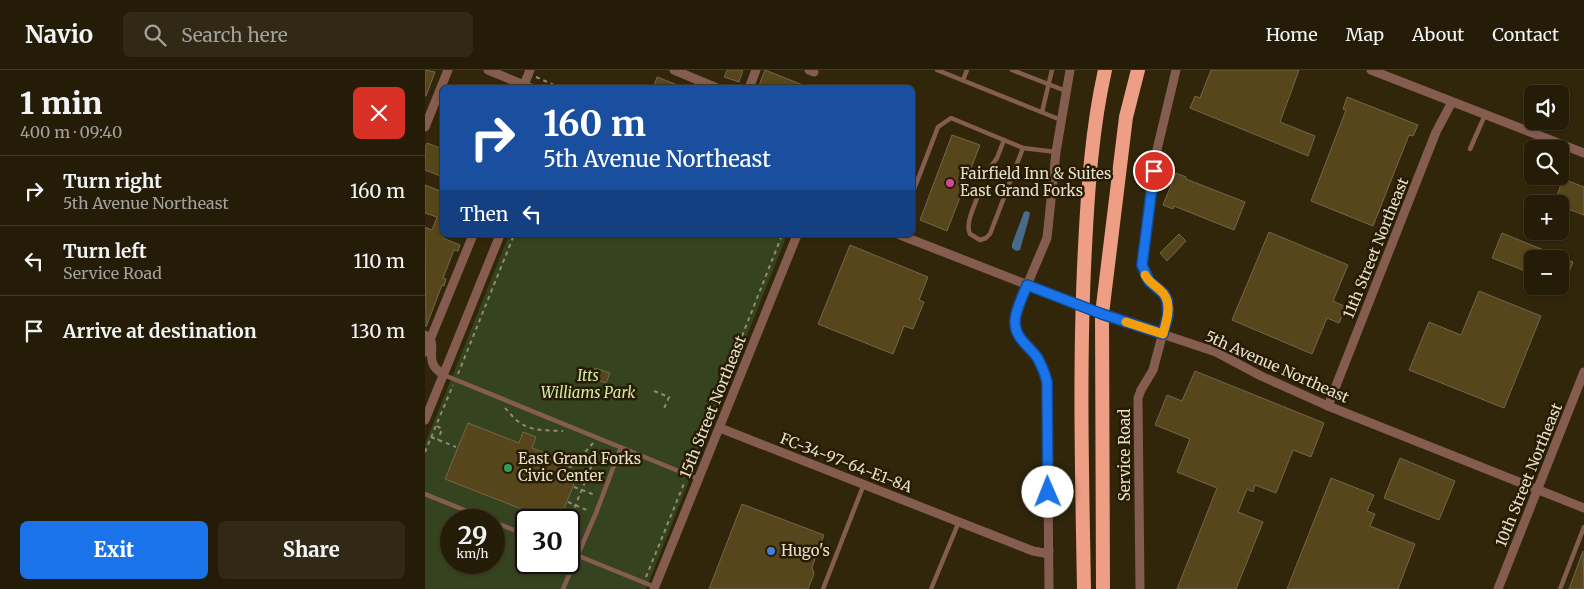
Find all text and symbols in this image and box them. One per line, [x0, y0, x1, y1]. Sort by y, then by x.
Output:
search box [123, 12, 473, 57]
text: Navio [25, 19, 93, 50]
icon: search [141, 21, 169, 49]
text: Search here [181, 23, 288, 47]
text: Home [1266, 23, 1318, 46]
text: Map [1346, 23, 1384, 46]
text: About [1412, 23, 1464, 46]
text: Contact [1492, 23, 1559, 46]
text: 1 min [20, 84, 102, 122]
map controls [1524, 85, 1569, 295]
button: sound [1524, 85, 1569, 130]
button: close [353, 87, 405, 139]
text: 160 m [543, 102, 646, 146]
icon: right [460, 105, 525, 170]
text: 400 m · 09:40 [20, 122, 122, 142]
button: search [1524, 140, 1569, 185]
text: 5th Avenue Northeast [543, 145, 771, 173]
pin [1133, 150, 1175, 192]
icon: arrive [1140, 157, 1168, 185]
place label: Fairfield Inn & Suites East Grand Forks [960, 164, 1111, 200]
text: Turn right [63, 169, 162, 193]
street label: 11th Street Northeast [1339, 175, 1412, 321]
icon: right [20, 177, 48, 205]
marker: Fairfield Inn & Suites East Grand Forks [944, 177, 956, 189]
text: 160 m [350, 179, 405, 203]
text: 5th Avenue Northeast [63, 193, 229, 213]
button: + [1524, 195, 1569, 240]
icon: left [518, 200, 546, 228]
text: Then [460, 202, 508, 226]
text: Turn left [63, 239, 147, 263]
icon: left [20, 247, 48, 275]
text: 110 m [354, 249, 405, 273]
button: − [1524, 250, 1569, 295]
text: Service Road [63, 263, 162, 283]
icon: arrive [20, 317, 48, 345]
text: Arrive at destination [63, 319, 257, 343]
text: 130 m [351, 319, 405, 343]
street label: 5th Avenue Northeast [1202, 326, 1352, 407]
street label: 15th Street Northeast [675, 333, 750, 481]
park label: Itts Williams Park [541, 366, 636, 402]
street label: 10th Street Northeast [1491, 400, 1566, 549]
street label: Service Road [1115, 409, 1134, 501]
street label: FC-34-97-64-E1-8A [777, 429, 915, 497]
place label: East Grand Forks Civic Center [518, 449, 641, 485]
marker: East Grand Forks Civic Center [502, 462, 514, 474]
position arrow [1021, 465, 1073, 517]
speed limit sign: 30 [515, 509, 580, 574]
text: 29 [458, 519, 487, 551]
button: Exit [20, 521, 208, 579]
button: Share [218, 521, 405, 579]
place label: Hugo's [781, 541, 830, 560]
marker: Hugo's [765, 545, 777, 557]
text: km/h [457, 546, 488, 561]

